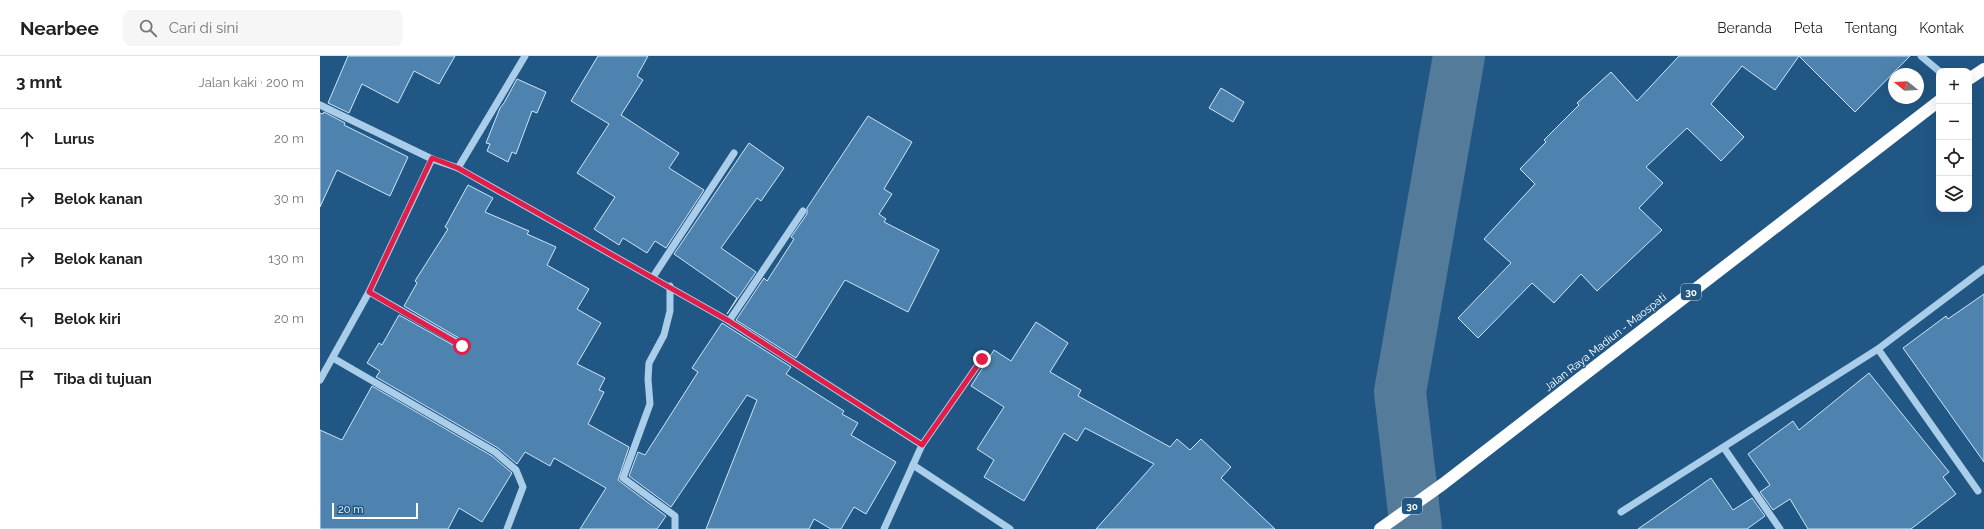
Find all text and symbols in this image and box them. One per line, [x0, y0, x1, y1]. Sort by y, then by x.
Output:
search box [123, 10, 403, 46]
text: Nearbee [20, 17, 99, 39]
icon: search [137, 17, 159, 39]
text: Cari di sini [169, 19, 239, 37]
text: Beranda [1717, 20, 1772, 36]
text: Peta [1794, 20, 1823, 36]
text: Tentang [1845, 20, 1897, 36]
text: Kontak [1919, 20, 1964, 36]
north arrow [1888, 68, 1924, 104]
map controls [1936, 68, 1972, 212]
button: + [1936, 68, 1972, 104]
text: 3 mnt [16, 72, 62, 92]
text: Jalan kaki · 200 m [199, 75, 304, 90]
button: − [1936, 104, 1972, 140]
icon: ahead [16, 128, 38, 150]
text: Lurus [54, 130, 95, 148]
text: 20 m [274, 131, 304, 146]
button: locate [1936, 140, 1972, 176]
button: layers [1936, 176, 1972, 212]
icon: right [16, 188, 38, 210]
text: Belok kanan [54, 190, 143, 208]
text: 30 m [274, 191, 304, 206]
icon: right [16, 248, 38, 270]
text: Belok kanan [54, 250, 143, 268]
text: 130 m [268, 251, 304, 266]
road number: 30 [1681, 284, 1701, 300]
street label: Jalan Raya Madiun - Maospati [1542, 291, 1669, 394]
icon: left [16, 308, 38, 330]
text: Belok kiri [54, 310, 121, 328]
text: 20 m [274, 311, 304, 326]
route start [453, 337, 471, 355]
route end [973, 350, 991, 368]
icon: arrive [16, 368, 38, 390]
text: Tiba di tujuan [54, 370, 152, 388]
road number: 30 [1402, 498, 1422, 514]
scale bar [332, 501, 418, 520]
text: 20 m [338, 503, 363, 516]

